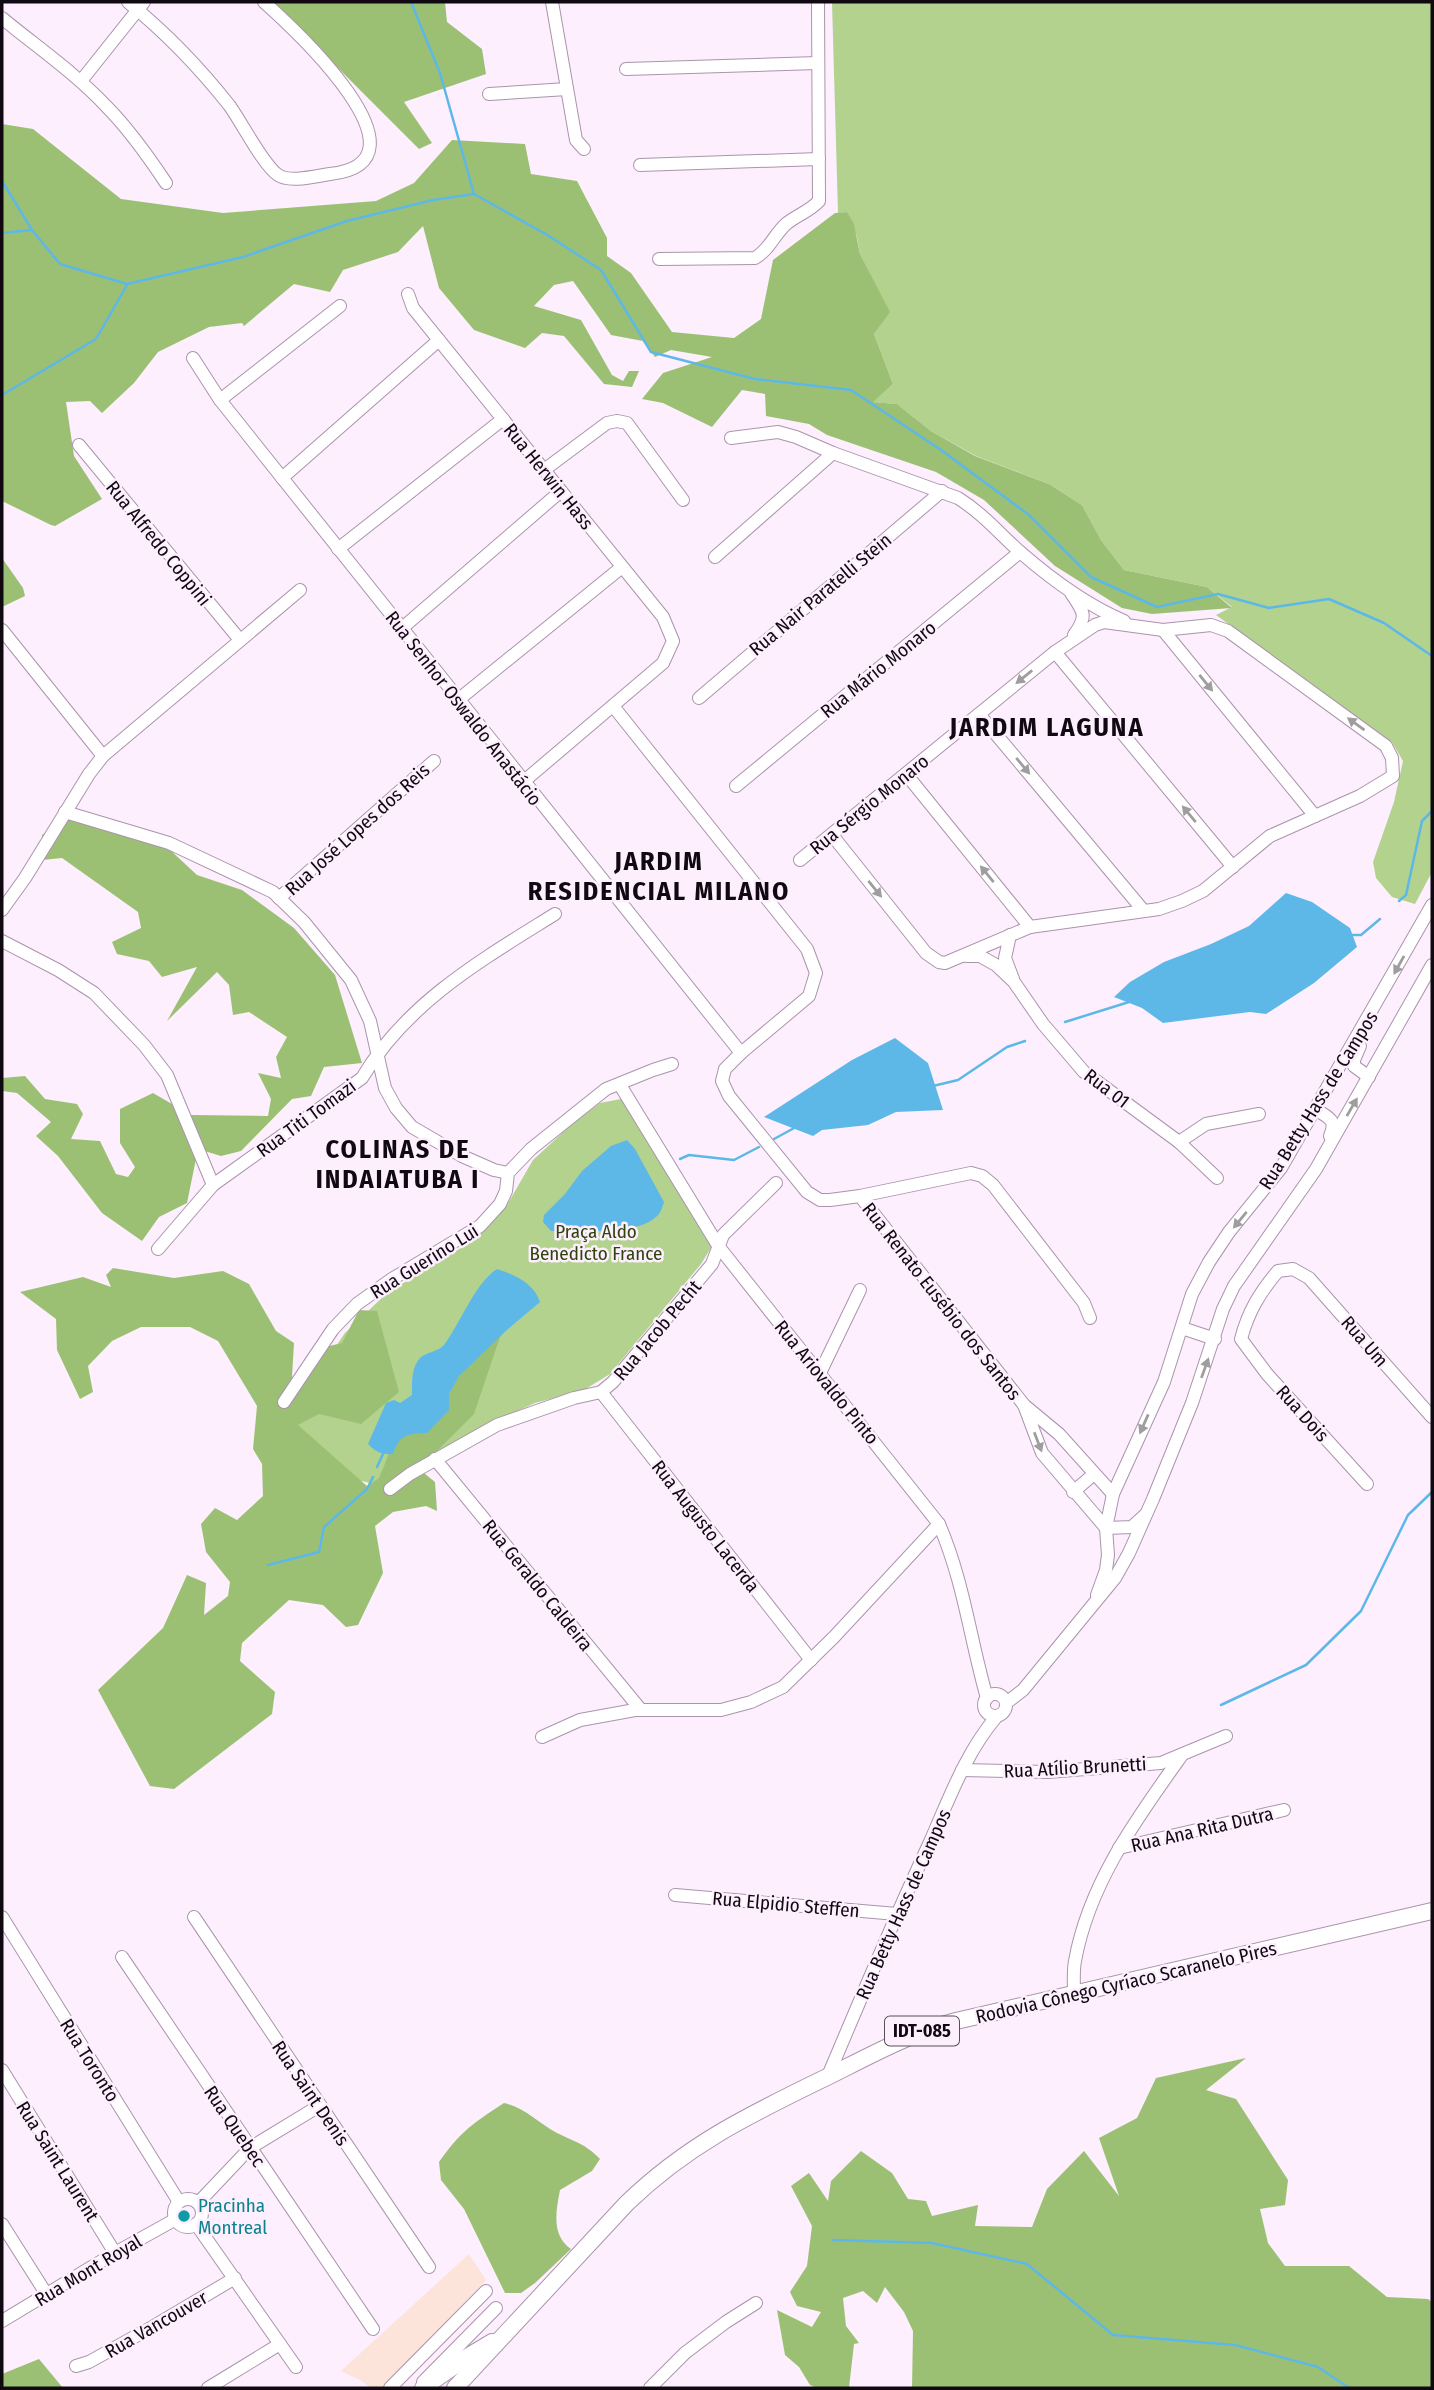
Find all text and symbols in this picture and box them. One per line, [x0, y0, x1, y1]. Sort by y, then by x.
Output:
street label: Rua Herwin Hass [499, 419, 598, 534]
street label: Rua Alfredo Coppini [101, 476, 216, 610]
street label: Rua Nair Paratelli Stein [745, 528, 896, 661]
street label: Rua Senhor Oswaldo Anastácio [381, 607, 547, 810]
street label: Rua Mário Monaro [816, 616, 941, 723]
one-way arrow [1016, 670, 1034, 685]
one-way arrow [1198, 674, 1213, 691]
district label: JARDIM LAGUNA [948, 712, 1145, 743]
one-way arrow [1347, 717, 1366, 731]
street label: Rua Sérgio Monaro [805, 749, 933, 859]
street label: Rua José Lopes dos Reis [280, 758, 434, 900]
one-way arrow [1015, 758, 1030, 775]
one-way arrow [1182, 806, 1197, 824]
district label: JARDIM RESIDENCIAL MILANO [528, 846, 790, 907]
one-way arrow [980, 865, 995, 882]
one-way arrow [867, 879, 882, 897]
one-way arrow [1393, 955, 1405, 975]
street label: Rua Betty Hass de Campos [1254, 1007, 1383, 1194]
street label: Rua 01 [1079, 1064, 1134, 1113]
street label: Rua Titi Tomazi [252, 1075, 360, 1162]
one-way arrow [1346, 1098, 1358, 1117]
district label: COLINAS DE INDAIATUBA I [316, 1134, 480, 1195]
street label: Rua Renato Eusébio dos Santos [857, 1198, 1026, 1405]
one-way arrow [1232, 1210, 1247, 1228]
street label: Rua Guerino Lui [366, 1219, 483, 1304]
park label: Praça Aldo Benedicto France [530, 1220, 662, 1265]
street label: Rua Jacob Pecht [609, 1275, 707, 1385]
street label: Rua Um [1336, 1311, 1393, 1371]
street label: Rua Ariovaldo Pinto [770, 1316, 884, 1449]
one-way arrow [1199, 1357, 1210, 1378]
street label: Rua Dois [1271, 1380, 1334, 1446]
one-way arrow [1139, 1414, 1150, 1435]
one-way arrow [1032, 1432, 1043, 1453]
street label: Rua Augusto Lacerda [647, 1456, 764, 1597]
street label: Rua Geraldo Caldeira [478, 1515, 598, 1656]
street label: Rua Atílio Brunetti [1003, 1752, 1147, 1783]
street label: Rua Ana Rita Dutra [1129, 1802, 1276, 1857]
street label: Rua Betty Hass de Campos [851, 1805, 956, 2003]
street label: Rua Elpidio Steffen [711, 1887, 861, 1922]
street label: Rodovia Cônego Cyríaco Scaranelo Pires [973, 1937, 1279, 2028]
street label: Rua Toronto [55, 2014, 124, 2106]
road number: IDT-085 [885, 2017, 959, 2046]
street label: Rua Saint Denis [267, 2036, 354, 2150]
street label: Rua Quebec [199, 2081, 270, 2171]
street label: Rua Saint Laurent [11, 2097, 104, 2226]
place label: Pracinha Montreal [198, 2194, 267, 2239]
marker: Pracinha Montreal [176, 2208, 192, 2224]
street label: Rua Mont Royal [31, 2230, 146, 2311]
street label: Rua Vancouver [101, 2286, 212, 2363]

